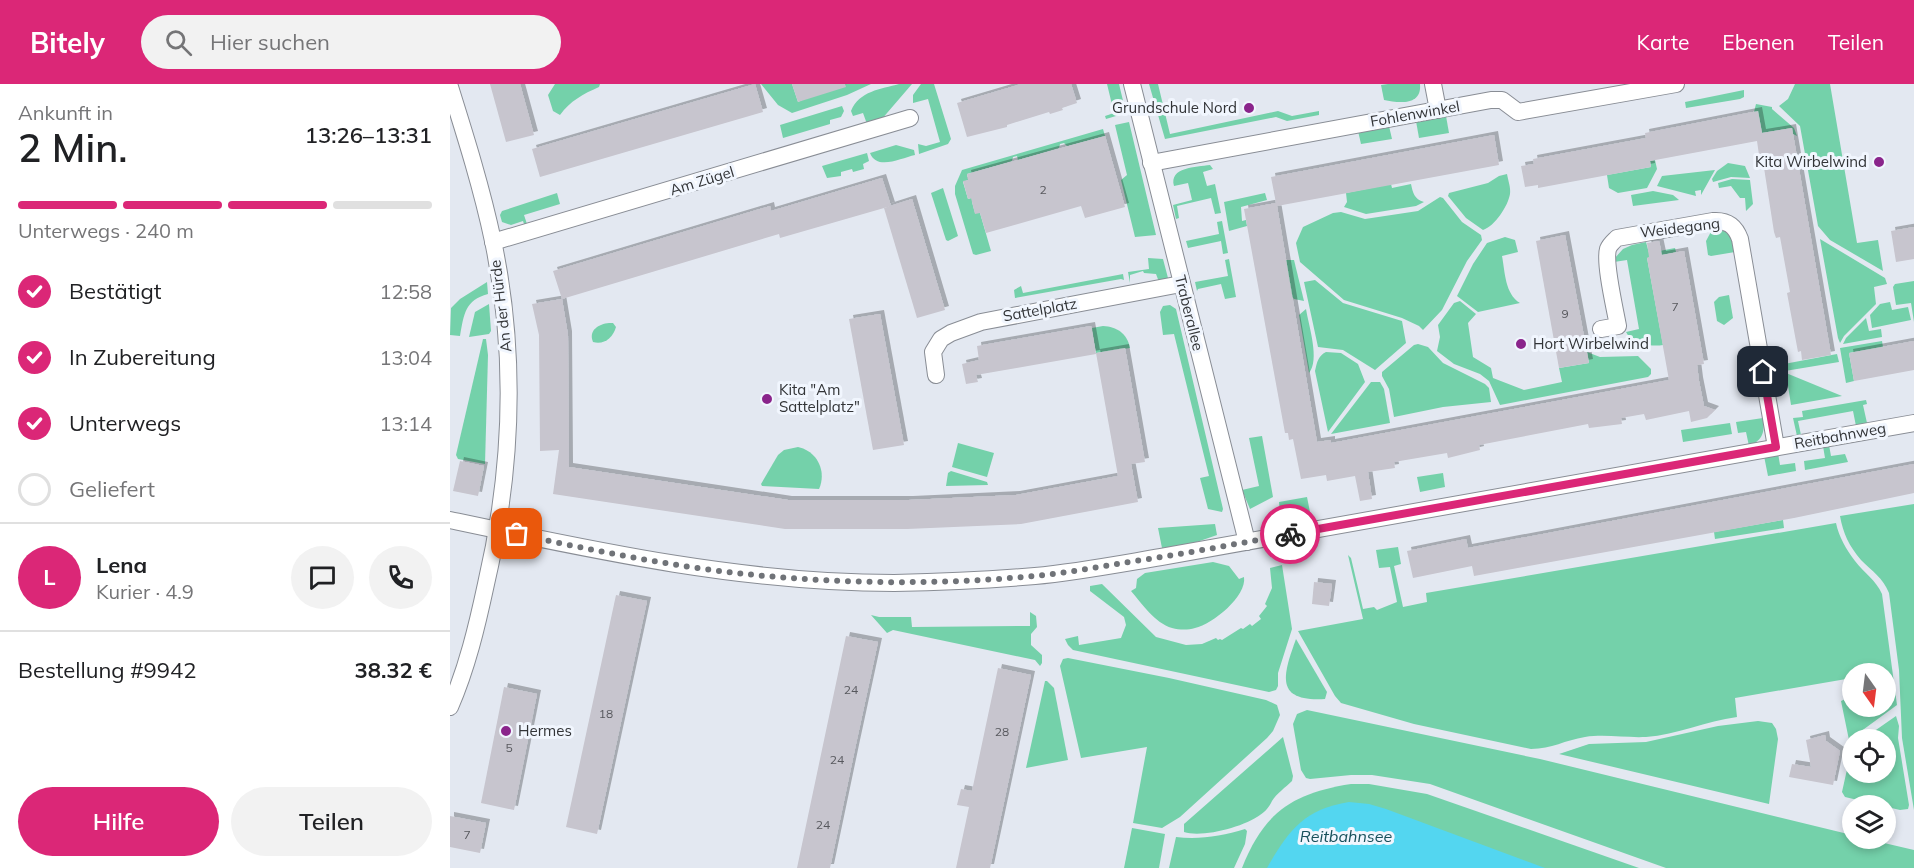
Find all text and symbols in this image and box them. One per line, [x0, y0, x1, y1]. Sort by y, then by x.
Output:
search box [141, 15, 561, 69]
text: Bitely [30, 25, 105, 60]
icon: search [162, 26, 195, 59]
text: Hier suchen [210, 28, 330, 56]
text: Karte [1637, 29, 1689, 55]
text: Ebenen [1722, 29, 1795, 55]
text: Teilen [1828, 29, 1884, 55]
street label: Fohlenwinkel [1369, 96, 1461, 131]
place label: Grundschule Nord [1112, 98, 1237, 117]
text: Ankunft in [18, 100, 113, 125]
marker: Grundschule Nord [1242, 101, 1256, 115]
text: 13:26–13:31 [305, 121, 432, 149]
text: 2 Min. [18, 123, 128, 172]
place label: Kita Wirbelwind [1755, 152, 1867, 171]
marker: Kita Wirbelwind [1872, 155, 1886, 169]
street label: Am Zügel [667, 162, 736, 199]
house number: 2 [1039, 182, 1047, 197]
street label: Weidegang [1639, 213, 1721, 242]
text: Unterwegs · 240 m [18, 218, 194, 243]
street label: An der Hürde [485, 259, 516, 353]
street label: Traberallee [1171, 273, 1208, 353]
icon: check [18, 275, 51, 308]
text: Bestätigt [69, 277, 162, 305]
text: 12:58 [379, 279, 432, 304]
street label: Sattelplatz [1001, 294, 1079, 325]
house number: 7 [1671, 299, 1679, 314]
house number: 9 [1561, 306, 1569, 321]
place label: Hort Wirbelwind [1533, 334, 1649, 353]
marker: Hort Wirbelwind [1514, 337, 1528, 351]
icon: check [18, 341, 51, 374]
text: In Zubereitung [69, 343, 216, 371]
text: 13:04 [379, 345, 432, 370]
pin [1737, 346, 1788, 397]
icon: home [1746, 355, 1779, 388]
place label: Kita "Am Sattelplatz" [779, 380, 860, 416]
marker: Kita "Am Sattelplatz" [760, 392, 774, 406]
icon: check [18, 407, 51, 440]
text: Unterwegs [69, 409, 181, 437]
text: 13:14 [379, 411, 432, 436]
street label: Reitbahnweg [1793, 418, 1887, 453]
text: Geliefert [69, 475, 155, 503]
courier [1260, 504, 1320, 564]
pin [491, 508, 542, 559]
icon: bag [500, 517, 533, 550]
icon: bike [1274, 518, 1307, 551]
button: chat [291, 546, 354, 609]
button: phone [369, 546, 432, 609]
text: Lena [96, 551, 147, 579]
text: L [43, 563, 56, 591]
text: Kurier · 4.9 [96, 579, 194, 604]
text: Bestellung #9942 [18, 656, 196, 684]
text: 38.32 € [355, 656, 432, 684]
north arrow [1842, 663, 1896, 717]
map controls [1842, 663, 1896, 849]
house number: 24 [844, 682, 858, 697]
house number: 18 [599, 706, 613, 721]
place label: Hermes [518, 721, 572, 740]
marker: Hermes [499, 724, 513, 738]
house number: 28 [995, 724, 1009, 739]
button: locate [1842, 729, 1896, 783]
house number: 5 [505, 740, 513, 755]
house number: 24 [830, 752, 844, 767]
button: Hilfe [18, 787, 219, 856]
button: Teilen [231, 787, 432, 856]
button: layers [1842, 795, 1896, 849]
house number: 24 [816, 817, 830, 832]
water label: Reitbahnsee [1300, 826, 1392, 846]
house number: 7 [463, 827, 471, 842]

